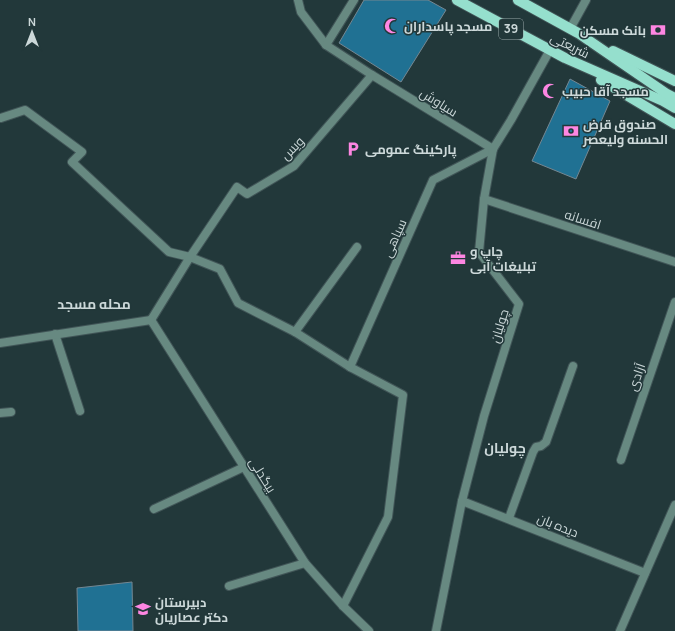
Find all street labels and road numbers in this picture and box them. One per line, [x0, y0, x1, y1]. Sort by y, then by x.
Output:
road number: 39 [499, 19, 523, 39]
street label: شریعتی [547, 28, 593, 62]
street label: سیاوش [417, 83, 461, 121]
street label: ویس [276, 132, 308, 164]
street label: افسانه [562, 205, 604, 233]
street label: سپاهی [378, 216, 410, 260]
street label: چولیان [485, 307, 514, 345]
street label: آزادی [623, 360, 649, 393]
street label: بیگدلی [245, 454, 281, 496]
street label: دیده بان [535, 509, 581, 541]

